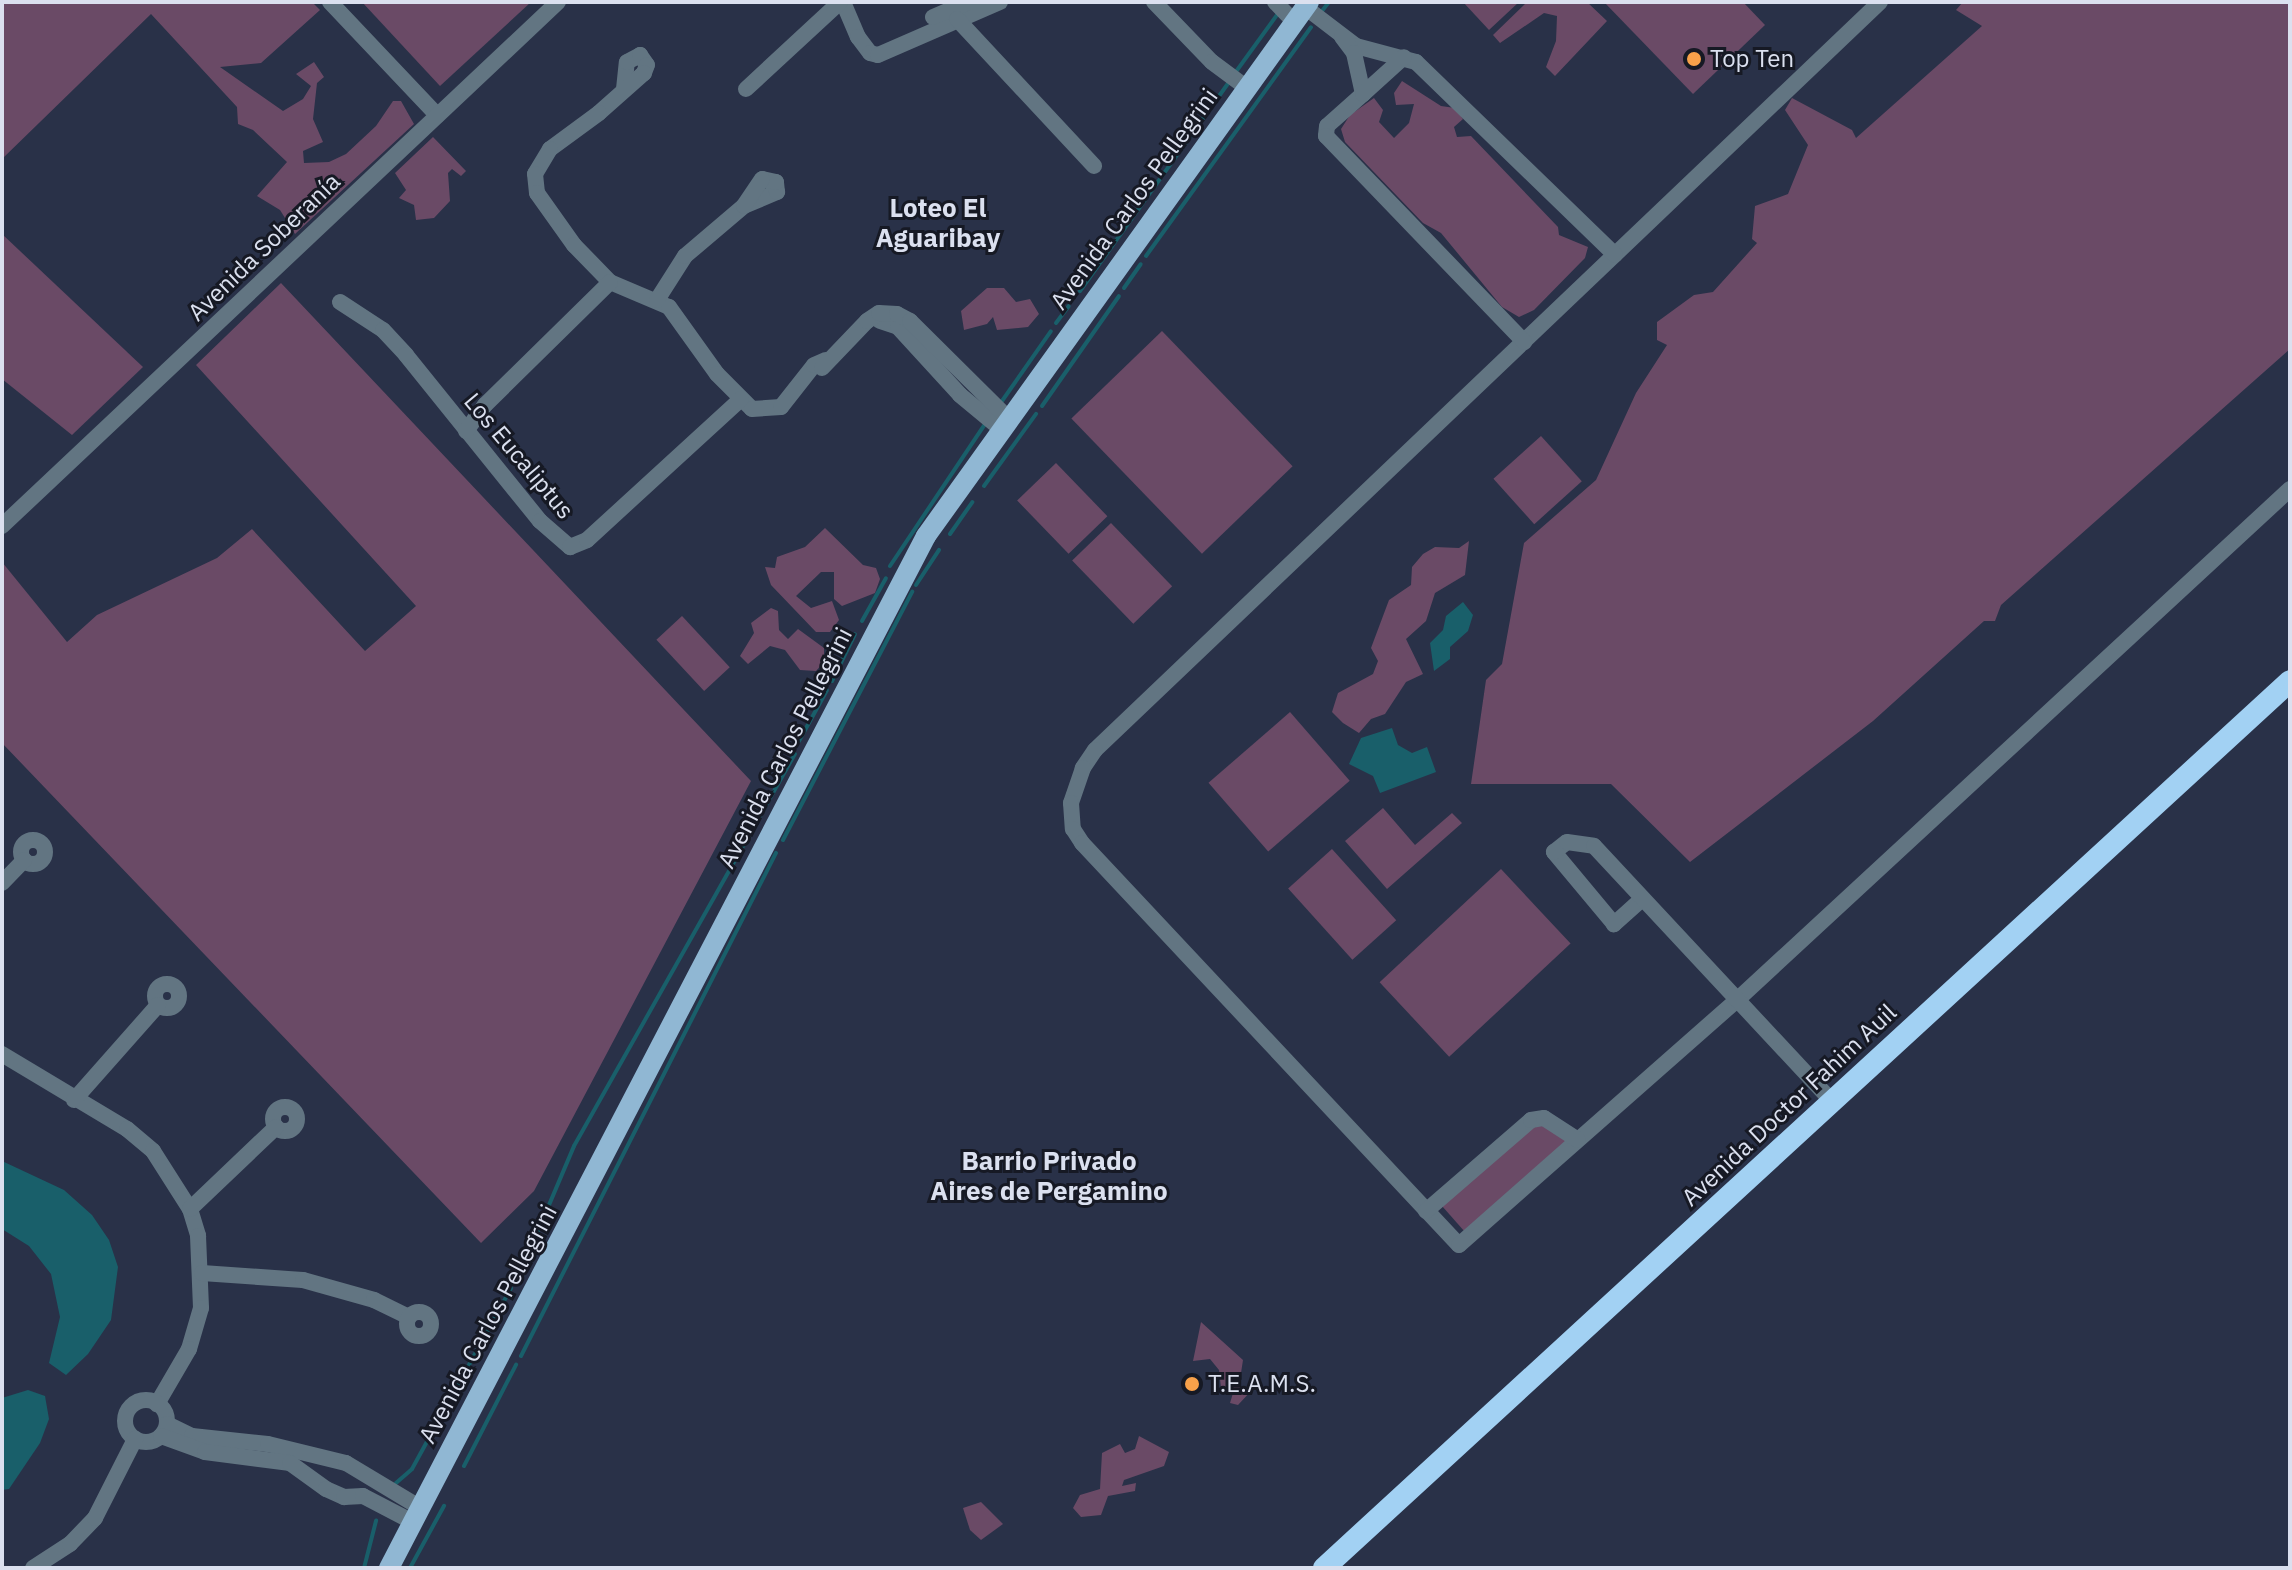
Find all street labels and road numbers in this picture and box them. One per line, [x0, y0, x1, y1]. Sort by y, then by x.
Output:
street label: Avenida Carlos Pellegrini [1044, 83, 1224, 315]
street label: Avenida Soberanía [182, 167, 346, 327]
street label: Los Eucaliptus [458, 387, 580, 525]
street label: Avenida Carlos Pellegrini [712, 623, 858, 873]
street label: Avenida Doctor Fahim Auil [1676, 998, 1902, 1212]
street label: Avenida Carlos Pellegrini [413, 1200, 563, 1448]

